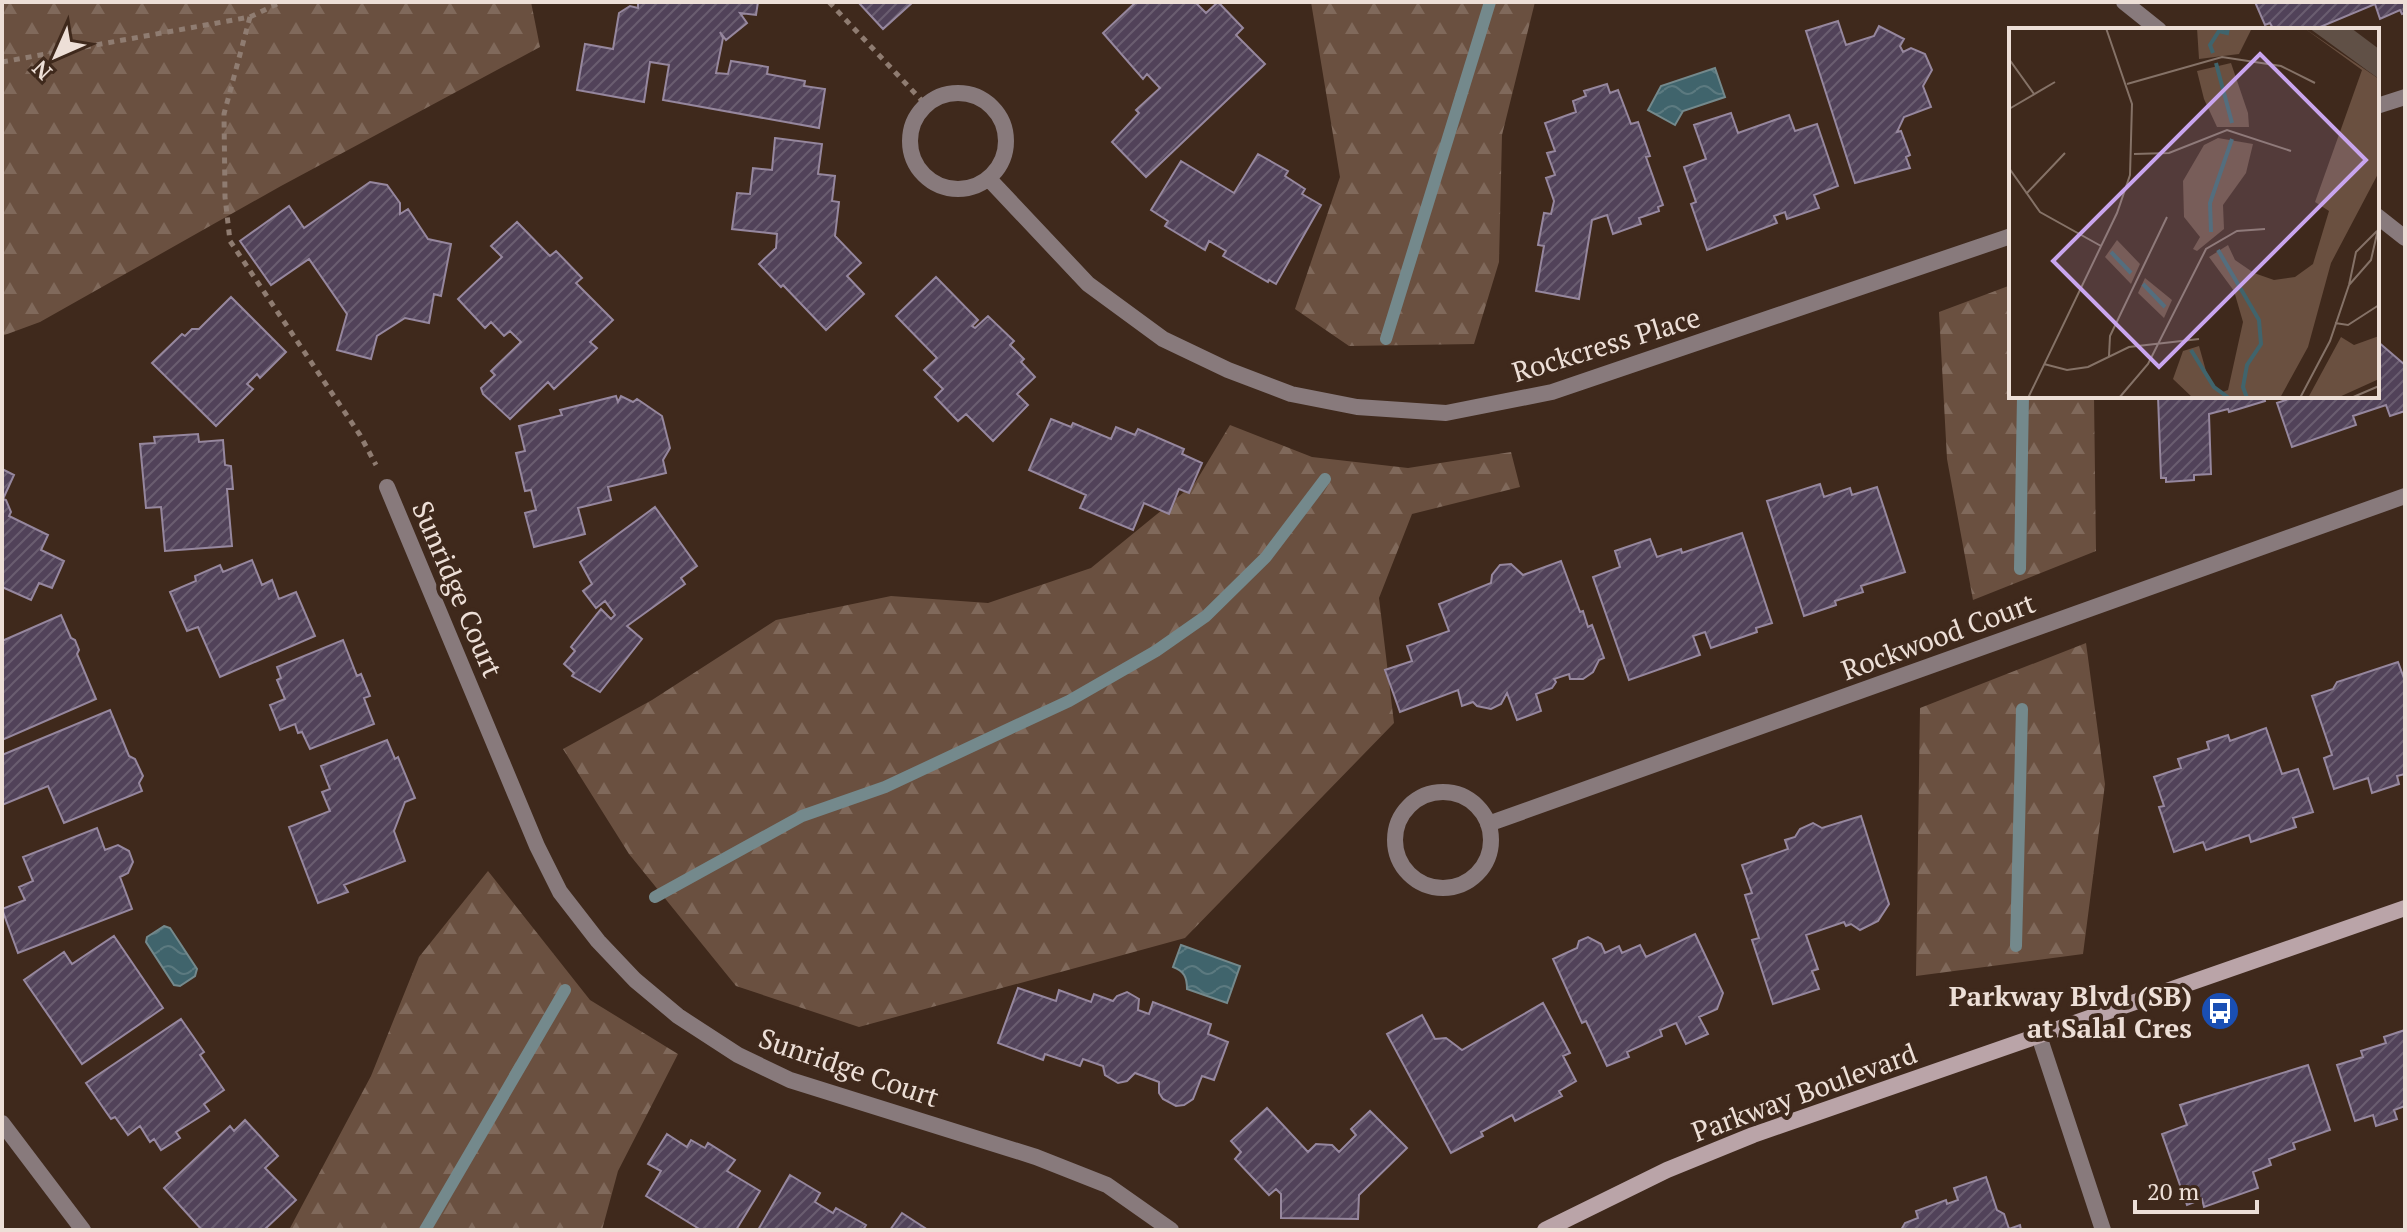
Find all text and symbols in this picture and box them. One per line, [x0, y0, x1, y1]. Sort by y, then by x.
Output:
north arrow [16, 16, 96, 96]
inset map [2009, 28, 2379, 398]
text: N [25, 54, 58, 87]
street label: Rockcress Place [1507, 298, 1705, 390]
street label: Sunridge Court [404, 495, 512, 683]
street label: Rockwood Court [1836, 584, 2041, 688]
place label: Parkway Blvd (SB) at Salal Cres [1949, 977, 2192, 1046]
bus stop icon: Parkway Blvd (SB) at Salal Cres [2199, 990, 2241, 1032]
street label: Sunridge Court [754, 1019, 945, 1115]
street label: Parkway Boulevard [1686, 1034, 1922, 1150]
scale bar [2135, 1164, 2257, 1214]
text: 20 m [2147, 1175, 2199, 1207]

